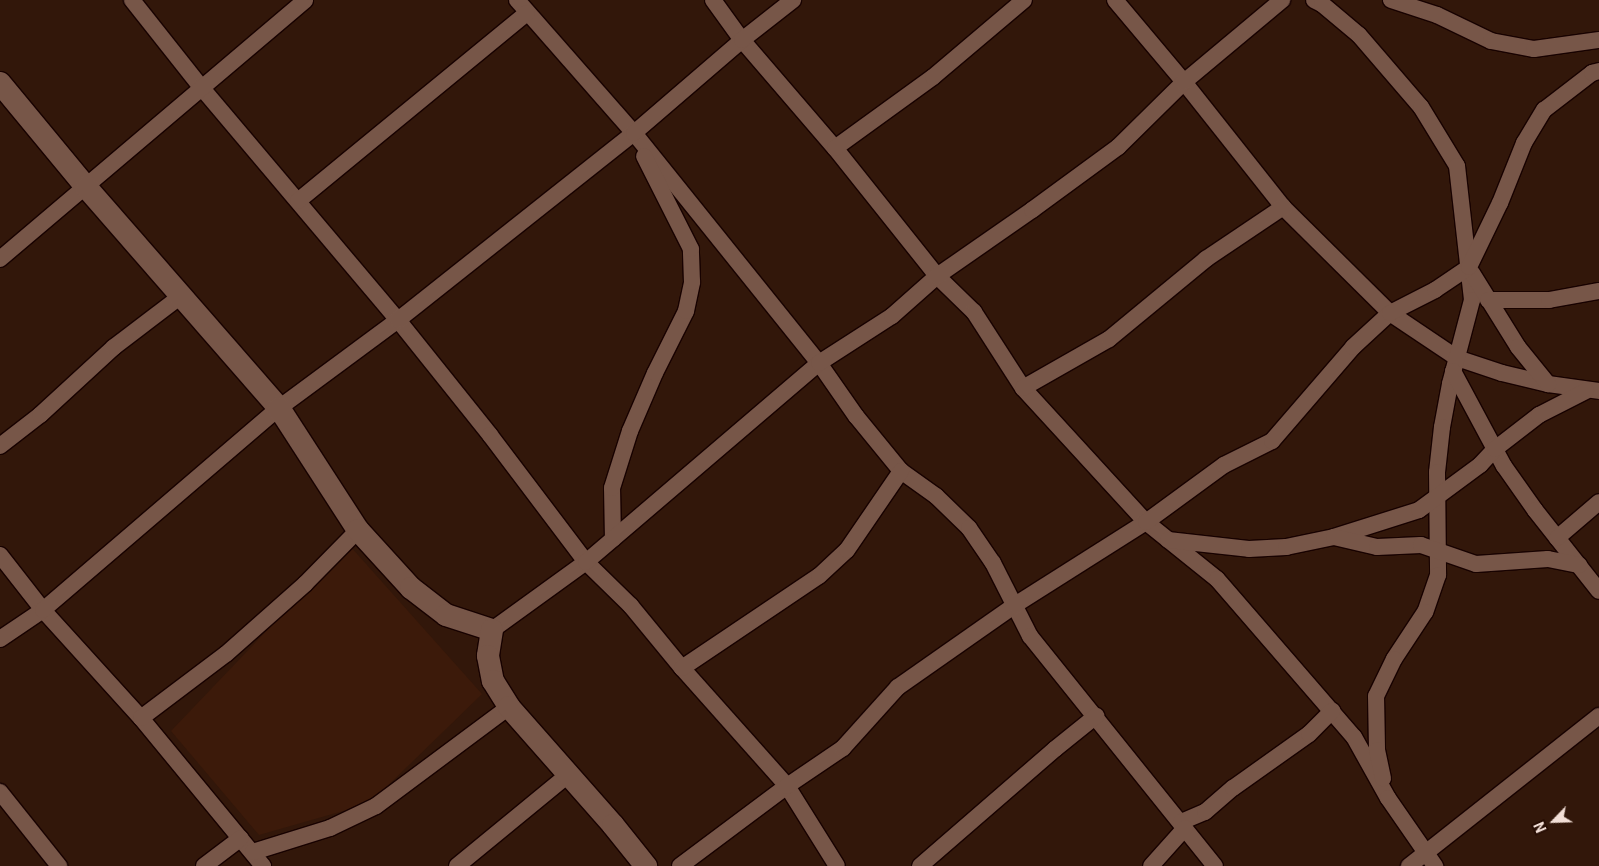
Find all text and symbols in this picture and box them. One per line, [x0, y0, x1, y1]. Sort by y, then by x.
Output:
north arrow [1529, 796, 1579, 846]
text: N [1531, 819, 1550, 835]

